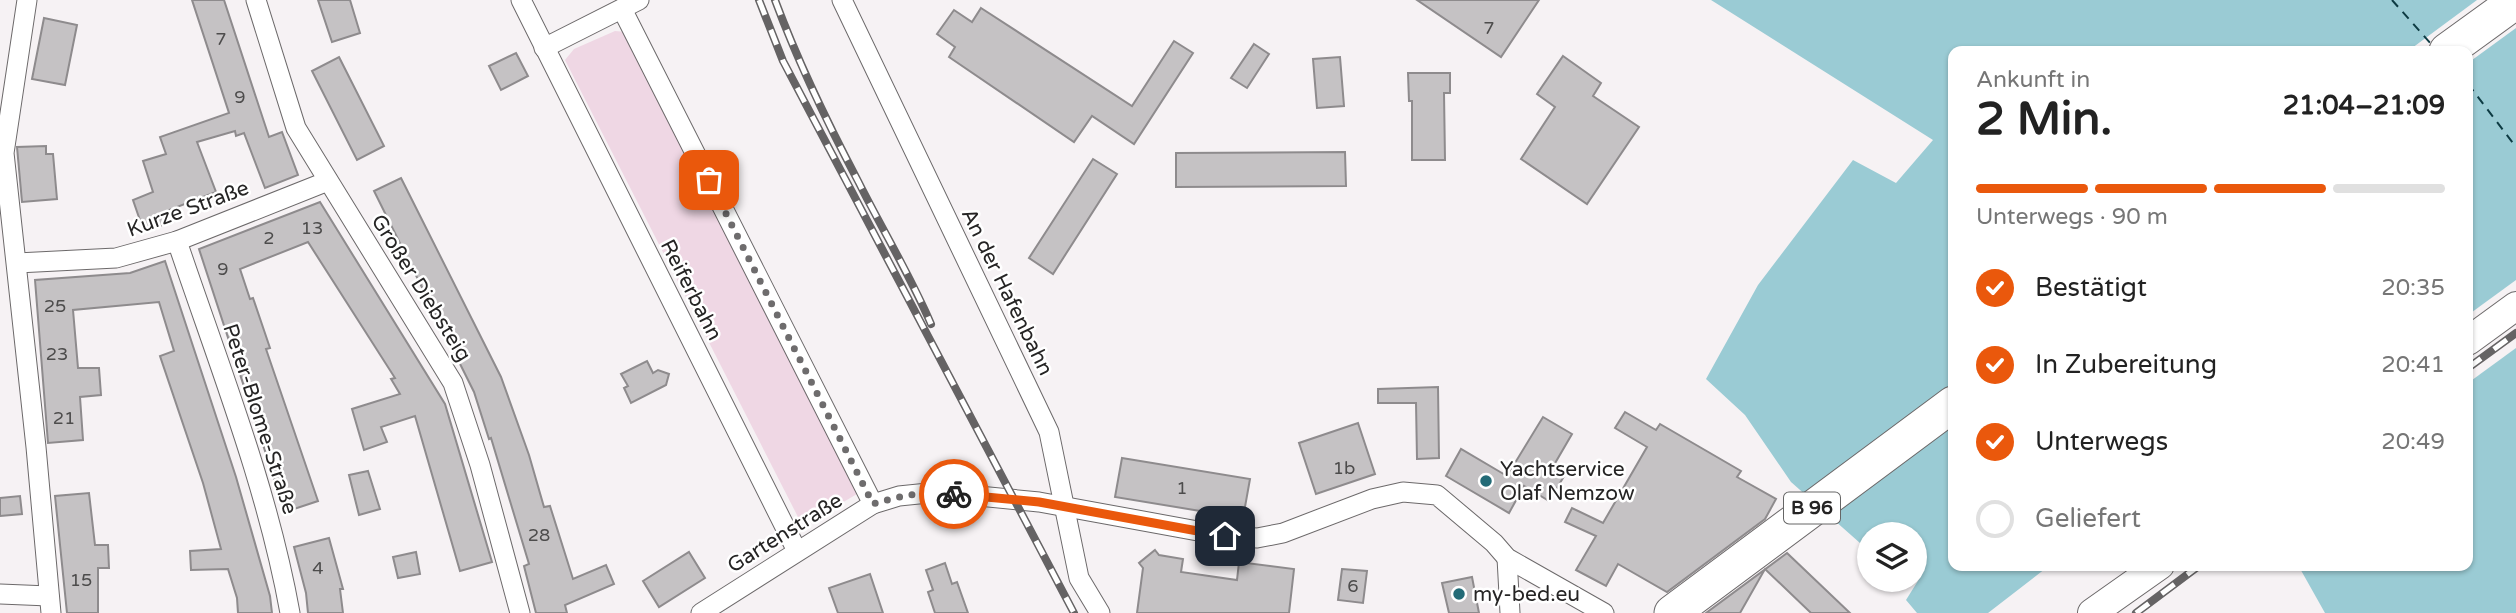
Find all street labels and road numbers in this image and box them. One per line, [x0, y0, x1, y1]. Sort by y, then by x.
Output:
street label: Kurze Straße [124, 175, 252, 243]
street label: An der Hafenbahn [956, 204, 1058, 380]
street label: Großer Diebsteig [366, 210, 476, 366]
street label: Reiferbahn [655, 235, 727, 345]
street label: Peter-Blome-Straße [217, 321, 303, 518]
street label: Gartenstraße [723, 488, 847, 578]
road number: B 96 [1784, 492, 1840, 524]

